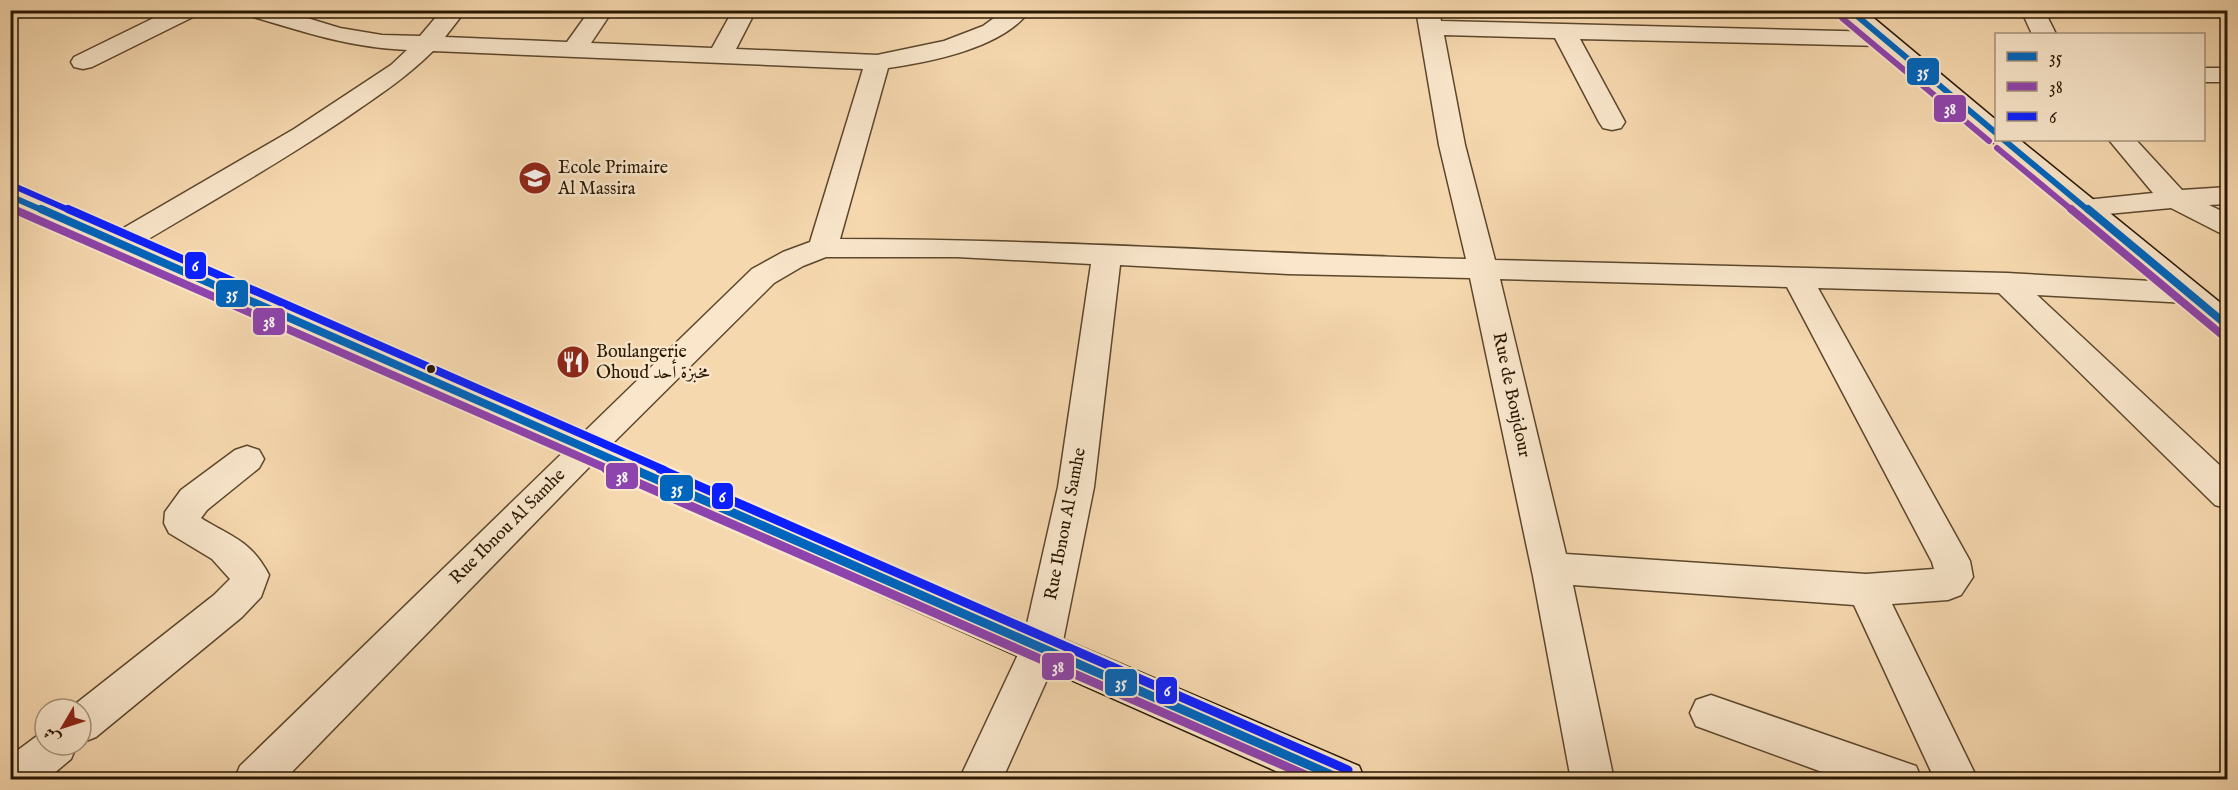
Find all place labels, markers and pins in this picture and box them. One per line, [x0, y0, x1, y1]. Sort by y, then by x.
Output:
place label: Ecole Primaire Al Massira [557, 157, 668, 201]
school or university icon: Ecole Primaire Al Massira [517, 160, 553, 196]
place label: Boulangerie Ohoud مخبزة أحد [596, 341, 710, 385]
restaurant icon: Boulangerie Ohoud مخبزة أحد [555, 344, 591, 380]
unlabelled marker [425, 363, 437, 375]

